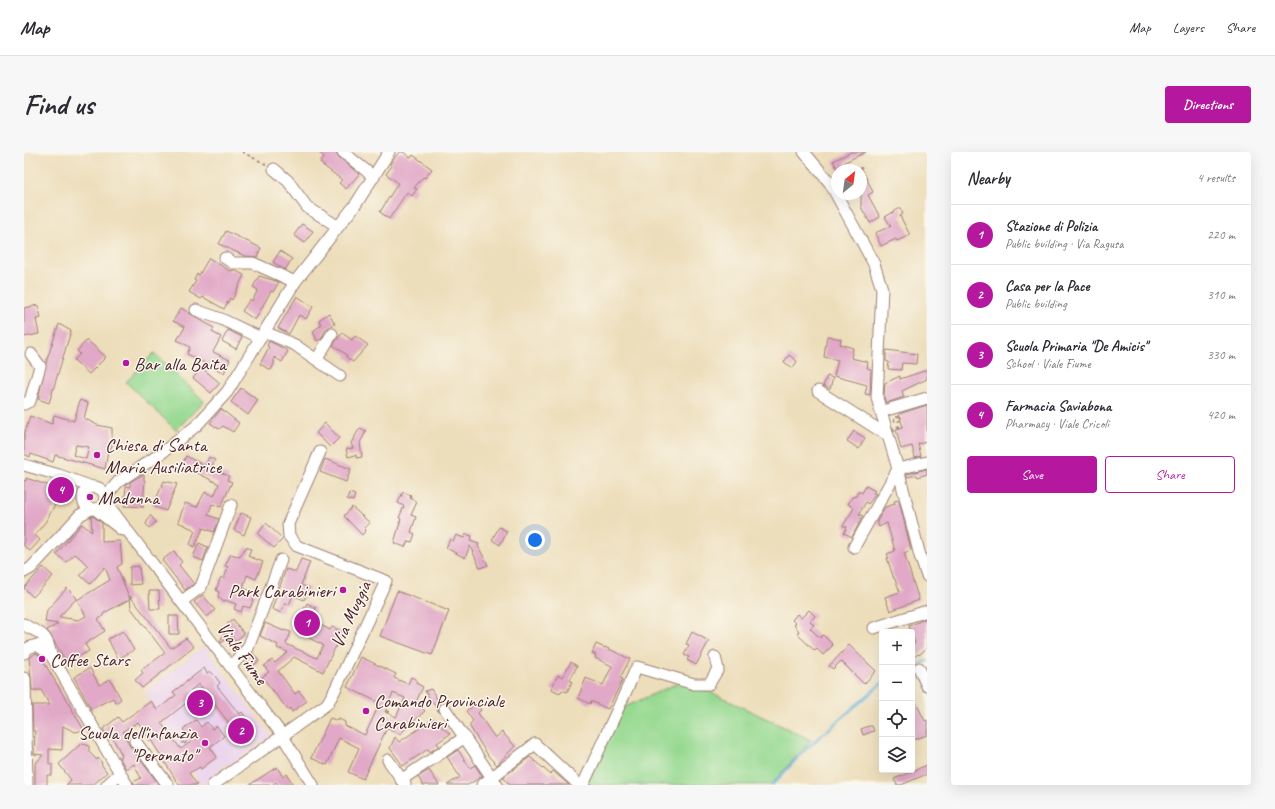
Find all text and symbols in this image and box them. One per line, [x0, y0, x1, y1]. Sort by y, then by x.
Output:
text: Map [20, 16, 50, 40]
text: Map [1129, 19, 1151, 36]
text: Layers [1173, 19, 1204, 36]
text: Share [1226, 19, 1255, 36]
button: Directions [1165, 86, 1251, 123]
text: Find us [24, 87, 94, 122]
north arrow [831, 164, 867, 200]
text: Nearby [967, 168, 1010, 189]
text: 4 results [1197, 170, 1235, 186]
text: Stazione di Polizia [1005, 217, 1097, 236]
text: 1 [977, 227, 983, 243]
text: 220 m [1207, 227, 1235, 243]
text: Public building · Via Ragusa [1005, 236, 1123, 252]
text: Casa per la Pace [1005, 277, 1089, 296]
text: 2 [977, 287, 983, 303]
text: 310 m [1207, 287, 1235, 303]
text: Public building [1005, 296, 1067, 312]
text: Scuola Primaria "De Amicis" [1005, 337, 1147, 356]
text: 3 [977, 347, 983, 363]
text: 330 m [1207, 347, 1235, 363]
place label: Bar alla Baita [134, 352, 228, 376]
text: School · Viale Fiume [1005, 356, 1091, 372]
marker: Bar alla Baita [121, 358, 131, 368]
text: Farmacia Saviabona [1005, 397, 1111, 416]
text: 4 [977, 407, 983, 423]
text: 420 m [1207, 407, 1235, 423]
text: Pharmacy · Viale Cricoli [1005, 416, 1109, 432]
place label: Chiesa di Santa Maria Ausiliatrice [105, 433, 223, 479]
marker: Chiesa di Santa Maria Ausiliatrice [92, 450, 102, 460]
button: Save [967, 456, 1097, 493]
button: Share [1105, 456, 1235, 493]
pin: 4 [48, 475, 74, 505]
place label: Madonna [98, 486, 161, 510]
marker: Madonna [85, 492, 95, 502]
your location [525, 530, 545, 550]
street label: Via Muggia [325, 576, 377, 651]
place label: Park Carabinieri [228, 579, 337, 603]
marker: Park Carabinieri [338, 585, 348, 595]
pin: 1 [294, 608, 320, 638]
street label: Viale Fiume [211, 618, 274, 691]
map controls [879, 629, 915, 773]
button: + [879, 629, 915, 665]
place label: Coffee Stars [50, 648, 131, 672]
marker: Coffee Stars [37, 654, 47, 664]
button: − [879, 665, 915, 701]
pin: 3 [187, 688, 213, 718]
place label: Comando Provinciale Carabinieri [374, 689, 506, 735]
button: locate [879, 701, 915, 737]
marker: Comando Provinciale Carabinieri [361, 706, 371, 716]
pin: 2 [228, 716, 254, 746]
place label: Scuola dell'infanzia "Peronato" [78, 721, 200, 767]
button: layers [879, 737, 915, 773]
marker: Scuola dell'infanzia "Peronato" [200, 738, 210, 748]

